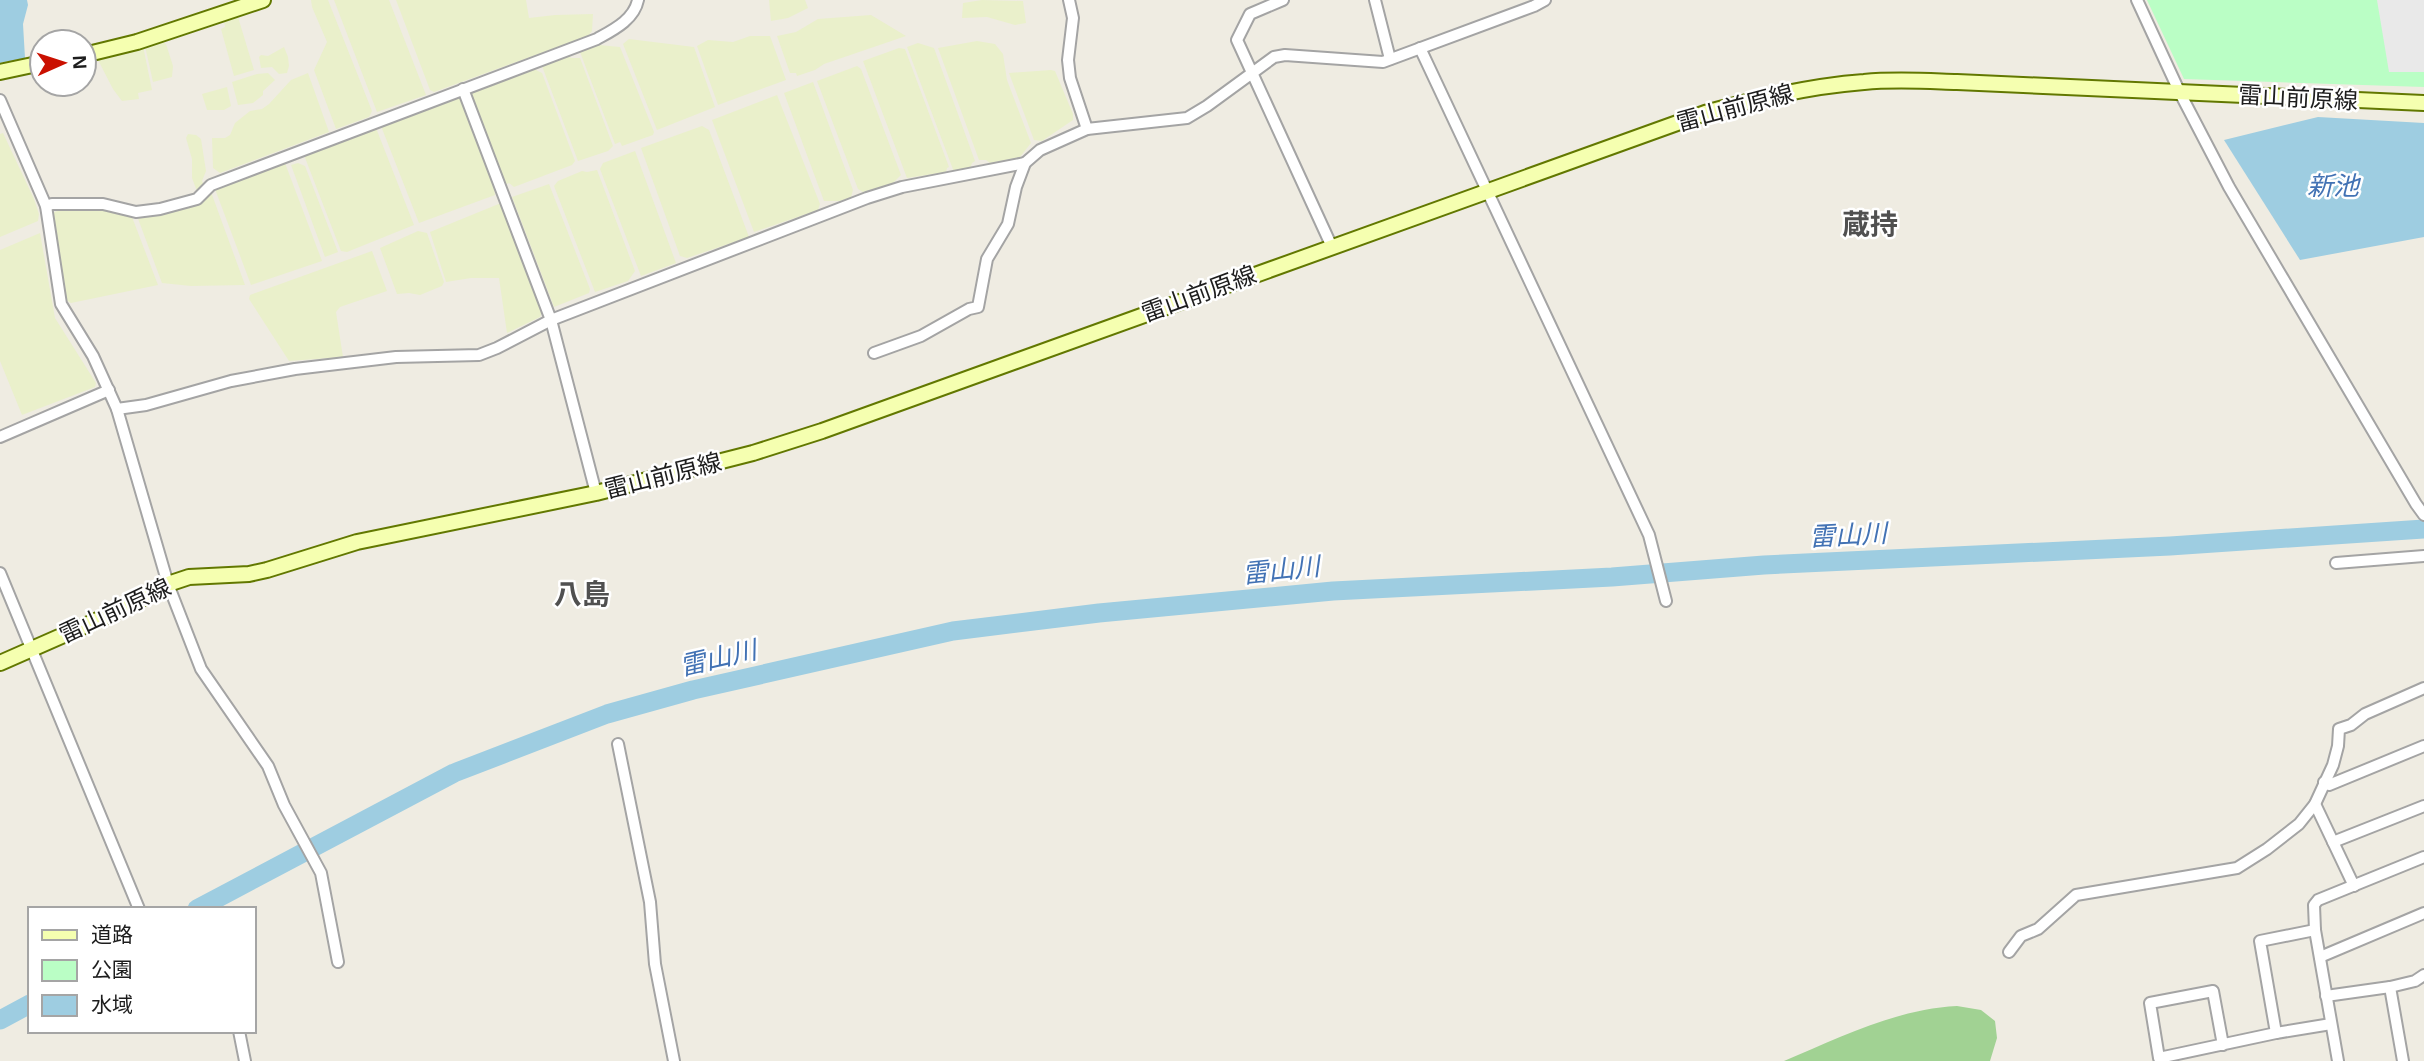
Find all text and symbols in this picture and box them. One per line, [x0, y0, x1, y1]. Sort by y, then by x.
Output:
north arrow [28, 28, 98, 98]
text: N [69, 55, 90, 70]
street label: 雷山前原線 [1673, 79, 1796, 136]
street label: 雷山前原線 [2237, 81, 2359, 114]
water label: 新池 [2307, 171, 2362, 201]
district label: 蔵持 [1842, 209, 1898, 240]
street label: 雷山前原線 [1138, 260, 1260, 327]
street label: 雷山前原線 [601, 448, 724, 503]
water label: 雷山川 [1808, 518, 1891, 552]
water label: 雷山川 [1241, 551, 1324, 589]
street label: 雷山前原線 [55, 573, 175, 648]
district label: 八島 [554, 579, 610, 610]
water label: 雷山川 [677, 634, 762, 681]
legend [28, 907, 256, 1033]
text: 道路 [91, 923, 133, 946]
text: 公園 [91, 958, 133, 981]
text: 水域 [91, 993, 133, 1016]

